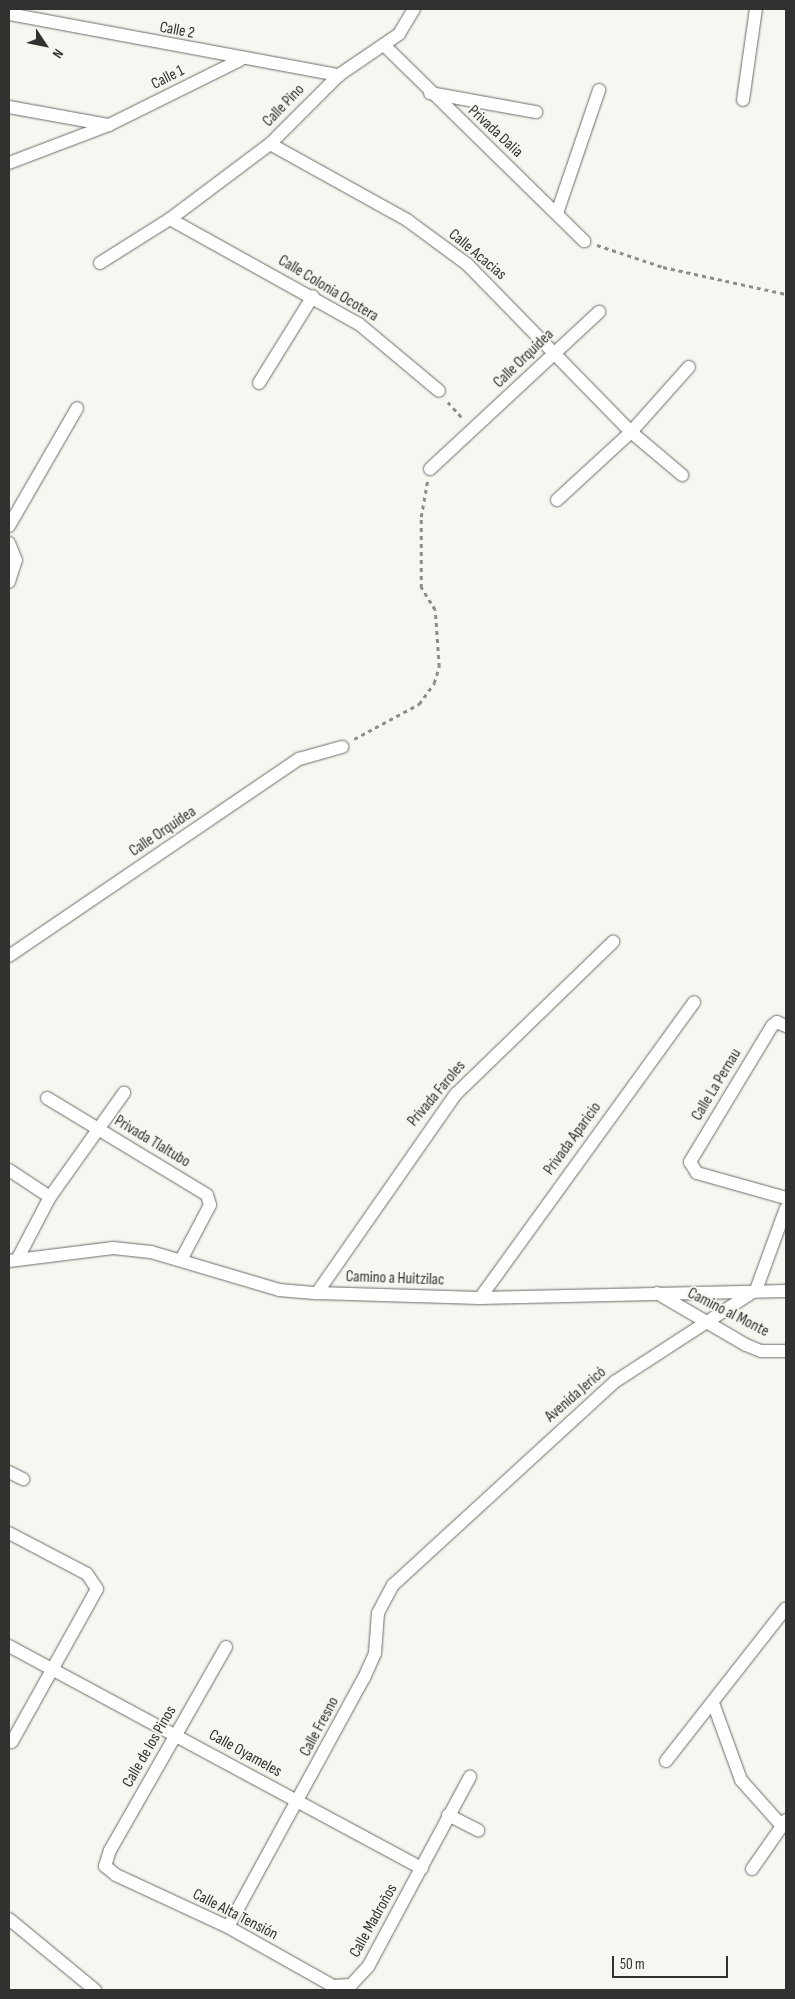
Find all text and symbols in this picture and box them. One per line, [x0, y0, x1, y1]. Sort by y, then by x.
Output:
street label: Calle 2 [158, 18, 196, 44]
north arrow [20, 20, 70, 70]
text: N [49, 46, 67, 62]
street label: Calle 1 [148, 62, 188, 94]
street label: Calle Pino [259, 81, 309, 131]
street label: Privada Dalia [464, 102, 526, 162]
street label: Calle Acacias [444, 225, 510, 285]
street label: Calle Colonia Ocotera [274, 252, 382, 326]
street label: Calle Orquídea [490, 326, 558, 392]
street label: Calle Orquídea [126, 803, 200, 861]
street label: Calle La Pernau [688, 1045, 746, 1125]
street label: Privada Faroles [404, 1057, 470, 1131]
street label: Privada Aparicio [540, 1099, 606, 1179]
street label: Privada Tlaltubo [111, 1112, 193, 1172]
street label: Camino a Huitzilac [345, 1268, 445, 1290]
street label: Camino al Monte [684, 1284, 772, 1342]
street label: Avenida Jericó [542, 1363, 610, 1427]
street label: Calle Fresno [296, 1694, 344, 1760]
street label: Calle de los Pinos [119, 1703, 181, 1791]
street label: Calle Oyameles [205, 1726, 285, 1782]
street label: Calle Madroños [346, 1881, 402, 1961]
street label: Calle Alta Tensión [189, 1885, 281, 1945]
scale bar [615, 1946, 731, 1978]
text: 50 m [620, 1955, 645, 1974]

